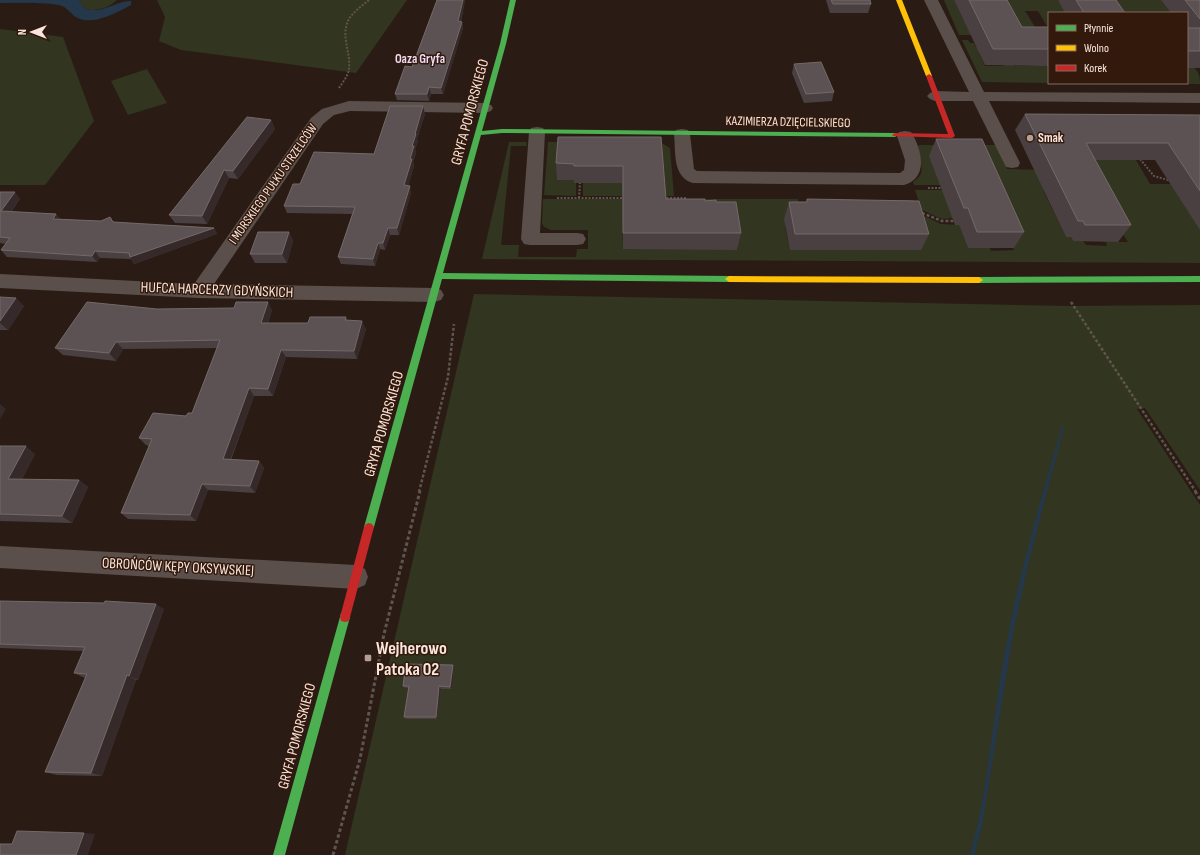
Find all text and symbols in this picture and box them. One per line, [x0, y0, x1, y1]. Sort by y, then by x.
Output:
north arrow [12, 12, 52, 52]
legend [1048, 12, 1188, 84]
text: Płynnie [1084, 21, 1114, 36]
text: N [16, 29, 29, 35]
text: Wolno [1084, 41, 1109, 56]
district label: Oaza Gryfa [395, 51, 445, 67]
street label: GRYFA POMORSKIEGO [447, 57, 493, 167]
text: Korek [1084, 61, 1107, 76]
street label: KAZIMIERZA DZIĘCIELSKIEGO [725, 113, 851, 131]
street label: I MORSKIEGO PUŁKU STRZELCÓW [225, 120, 321, 247]
place label: Smak [1038, 130, 1064, 146]
marker: Smak [1025, 133, 1035, 143]
street label: HUFCA HARCERZY GDYŃSKICH [140, 278, 294, 302]
street label: GRYFA POMORSKIEGO [360, 369, 408, 479]
street label: OBROŃCÓW KĘPY OKSYWSKIEJ [101, 554, 255, 580]
place label: Wejherowo Patoka 02 [376, 638, 447, 680]
marker: Wejherowo Patoka 02 [363, 653, 373, 663]
street label: GRYFA POMORSKIEGO [274, 681, 320, 791]

